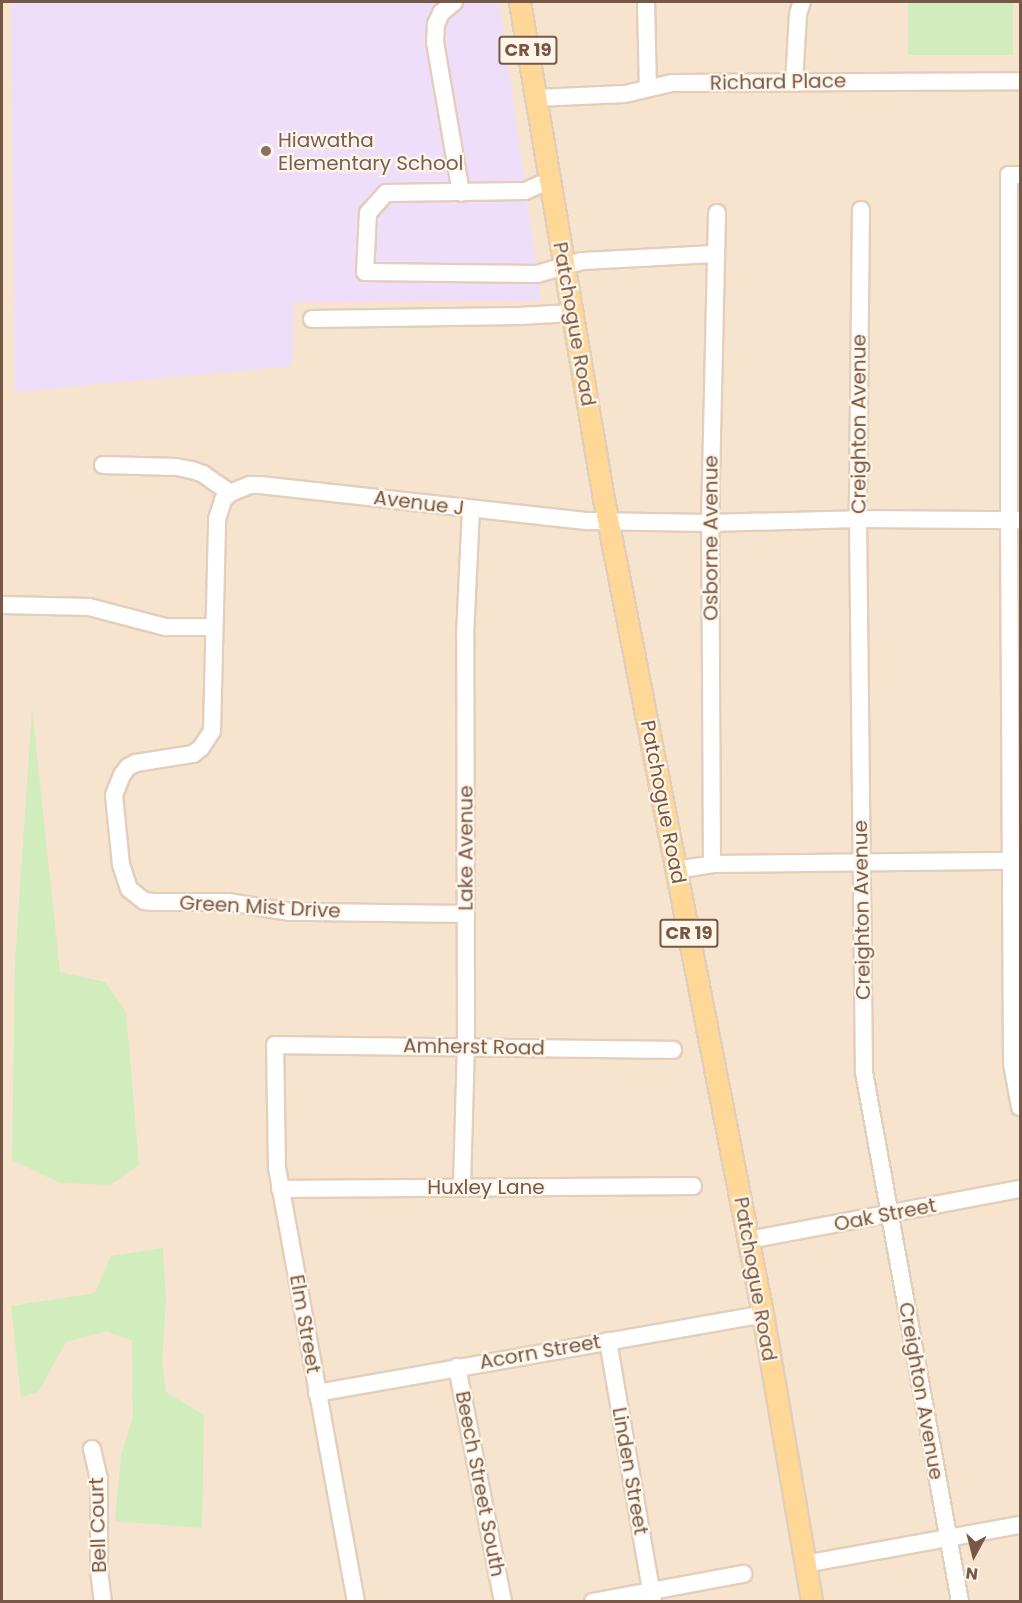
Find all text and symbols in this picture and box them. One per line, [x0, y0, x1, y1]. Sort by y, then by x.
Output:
road number: CR 19 [498, 35, 558, 65]
street label: Richard Place [710, 69, 846, 95]
place label: Hiawatha Elementary School [278, 128, 463, 175]
marker: Hiawatha Elementary School [259, 144, 273, 158]
street label: Patchogue Road [548, 240, 600, 408]
street label: Creighton Avenue [847, 334, 871, 514]
street label: Osborne Avenue [699, 455, 723, 621]
street label: Avenue J [372, 486, 466, 520]
street label: Patchogue Road [635, 718, 691, 886]
street label: Lake Avenue [454, 785, 478, 911]
street label: Creighton Avenue [848, 820, 876, 1000]
street label: Green Mist Drive [179, 891, 341, 923]
road number: CR 19 [659, 918, 719, 948]
street label: Amherst Road [403, 1034, 545, 1060]
street label: Huxley Lane [427, 1175, 545, 1199]
street label: Oak Street [832, 1193, 938, 1237]
street label: Patchogue Road [729, 1195, 781, 1363]
street label: Elm Street [285, 1273, 325, 1375]
street label: Creighton Avenue [894, 1300, 948, 1482]
street label: Acorn Street [478, 1330, 602, 1374]
street label: Beech Street South [450, 1389, 510, 1579]
street label: Linden Street [607, 1405, 653, 1537]
street label: Bell Court [84, 1477, 112, 1573]
north arrow [944, 1525, 1004, 1585]
text: N [964, 1561, 979, 1586]

